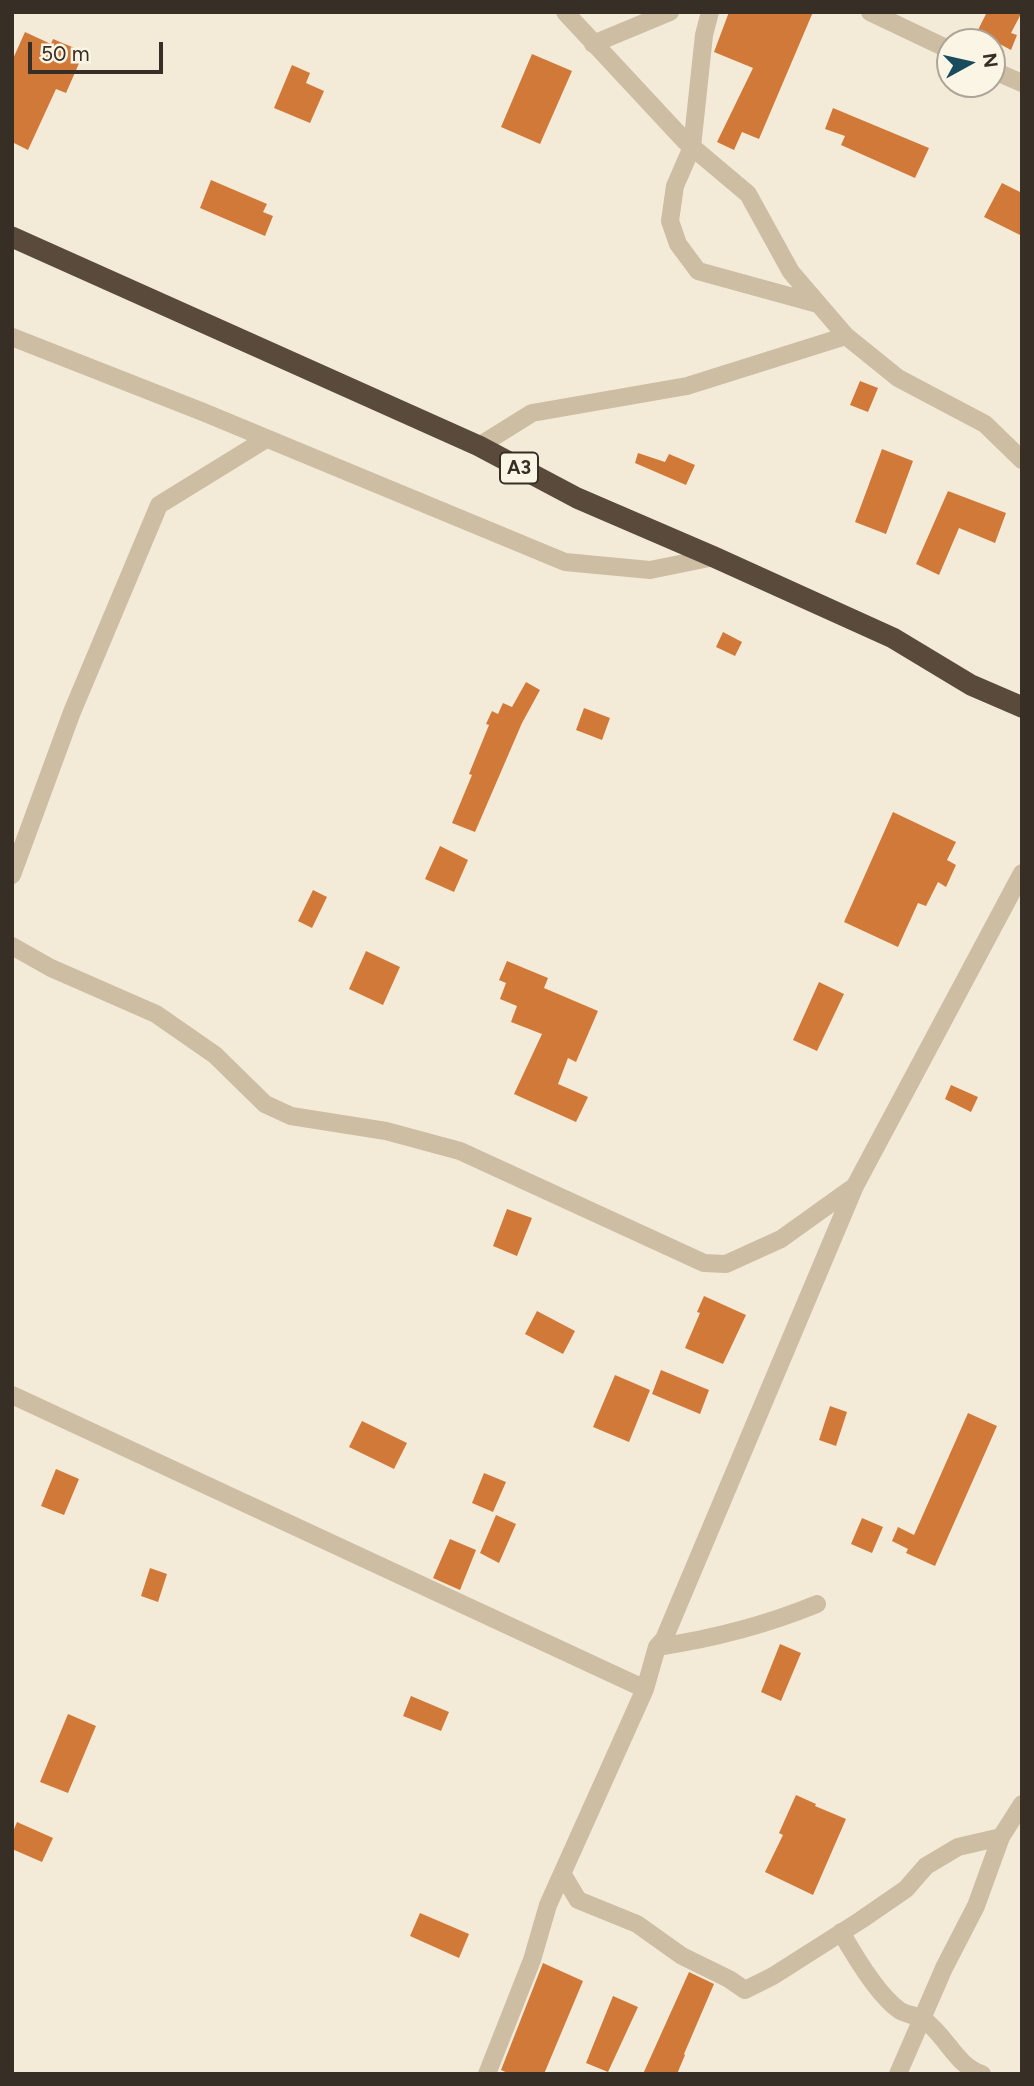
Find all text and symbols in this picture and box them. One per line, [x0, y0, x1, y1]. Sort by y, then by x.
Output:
scale bar [32, 28, 166, 72]
north arrow [936, 28, 1006, 98]
text: 50 m [41, 41, 90, 66]
text: N [978, 51, 1003, 69]
road number: A3 [500, 453, 538, 484]

